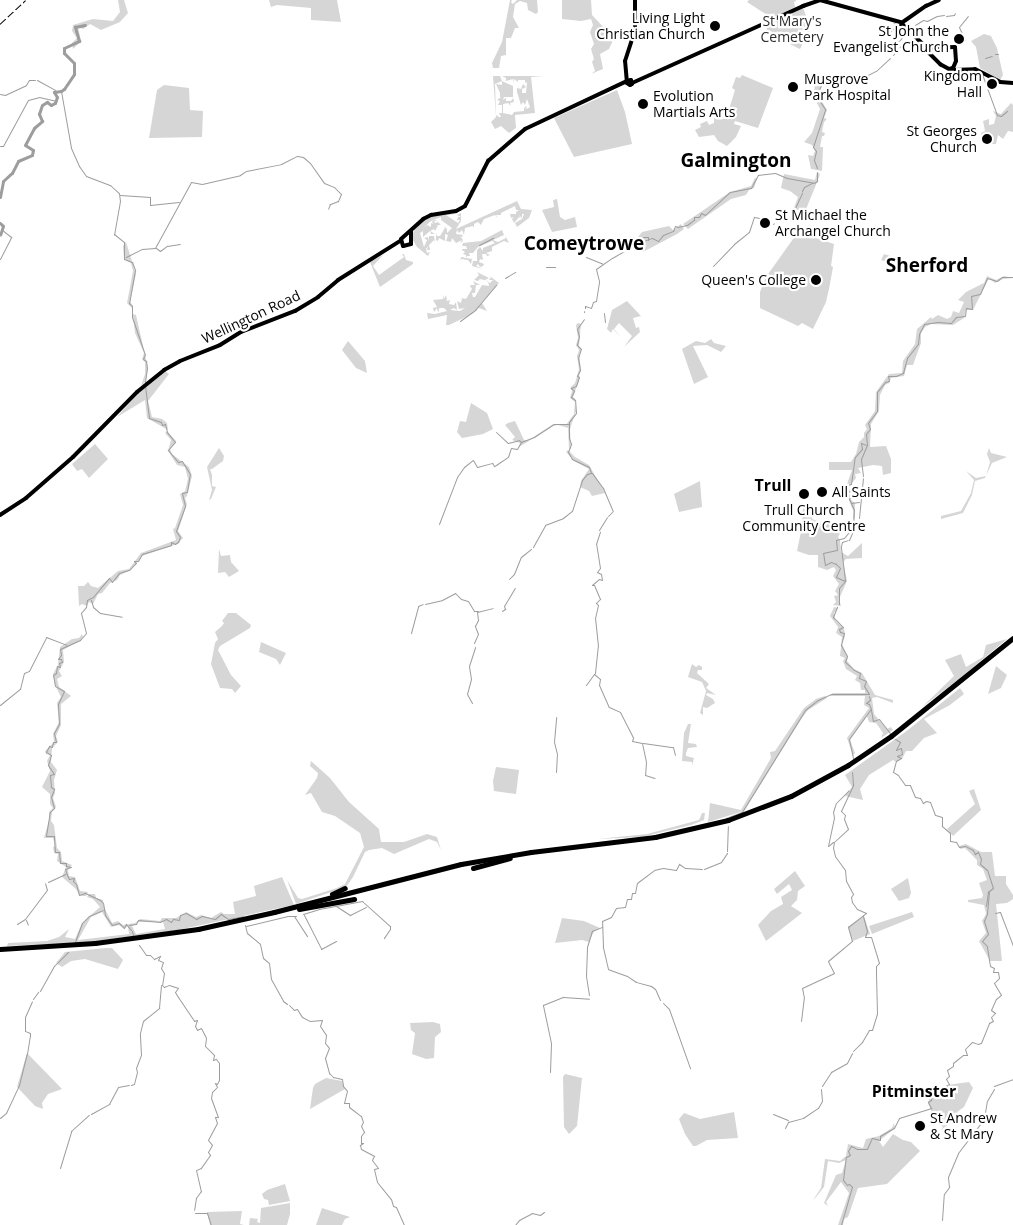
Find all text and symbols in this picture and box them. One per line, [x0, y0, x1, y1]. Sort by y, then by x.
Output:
place label: Living Light Christian Church [596, 10, 705, 42]
park label: St Mary's Cemetery [760, 13, 824, 46]
marker: Living Light Christian Church [709, 20, 721, 32]
place label: St John the Evangelist Church [833, 23, 949, 56]
marker: St John the Evangelist Church [953, 33, 965, 45]
place label: Kingdom Hall [924, 68, 982, 100]
place label: Musgrove Park Hospital [804, 71, 891, 104]
marker: Kingdom Hall [986, 78, 998, 90]
marker: Musgrove Park Hospital [786, 80, 800, 94]
place label: Evolution Martials Arts [653, 88, 735, 120]
marker: Evolution Martials Arts [637, 98, 649, 110]
place label: St Georges Church [906, 123, 977, 156]
marker: St Georges Church [981, 133, 993, 145]
district label: Galmington [680, 150, 792, 172]
place label: St Michael the Archangel Church [775, 207, 891, 240]
marker: St Michael the Archangel Church [759, 217, 771, 229]
district label: Comeytrowe [524, 233, 644, 255]
district label: Sherford [886, 255, 968, 277]
place label: Queen's College [701, 272, 806, 288]
marker: Queen's College [810, 274, 822, 286]
street label: Wellington Road [199, 287, 303, 347]
district label: Trull [755, 475, 791, 495]
place label: All Saints [832, 484, 891, 500]
marker: All Saints [816, 486, 828, 498]
marker: Trull Church Community Centre [798, 488, 810, 500]
place label: Trull Church Community Centre [742, 502, 866, 534]
district label: Pitminster [872, 1081, 956, 1101]
place label: St Andrew & St Mary [930, 1110, 997, 1142]
marker: St Andrew & St Mary [914, 1120, 926, 1132]

